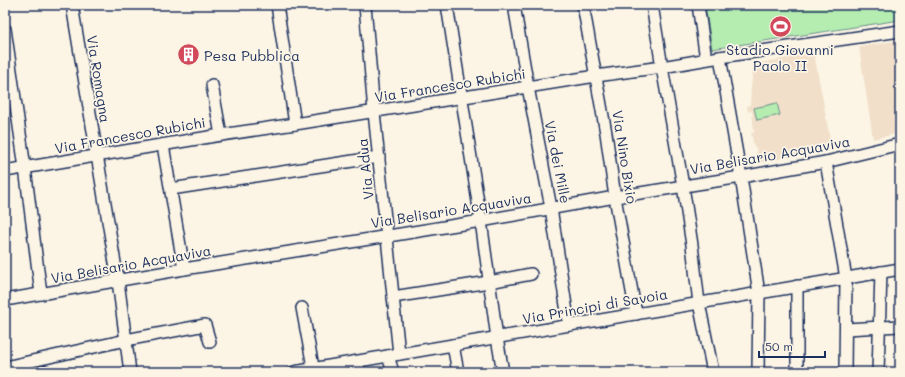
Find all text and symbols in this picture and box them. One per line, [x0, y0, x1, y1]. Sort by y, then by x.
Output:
sports icon: Stadio Giovanni Paolo II [767, 14, 793, 40]
street label: Via Romagna [83, 34, 115, 124]
place label: Stadio Giovanni Paolo II [726, 40, 834, 75]
building icon: Pesa Pubblica [175, 42, 201, 68]
place label: Pesa Pubblica [204, 46, 300, 65]
street label: Via Francesco Rubichi [373, 64, 527, 106]
street label: Via Nino Bixio [608, 109, 642, 205]
street label: Via Francesco Rubichi [53, 112, 207, 158]
street label: Via dei Mille [541, 119, 575, 205]
street label: Via Belisario Acquaviva [688, 132, 852, 178]
street label: Via Adua [352, 137, 378, 201]
street label: Via Belisario Acquaviva [369, 188, 533, 232]
street label: Via Belisario Acquaviva [49, 241, 213, 287]
street label: Via Principi di Savoia [521, 284, 669, 328]
scale bar [759, 333, 825, 359]
text: 50 m [765, 338, 793, 354]

